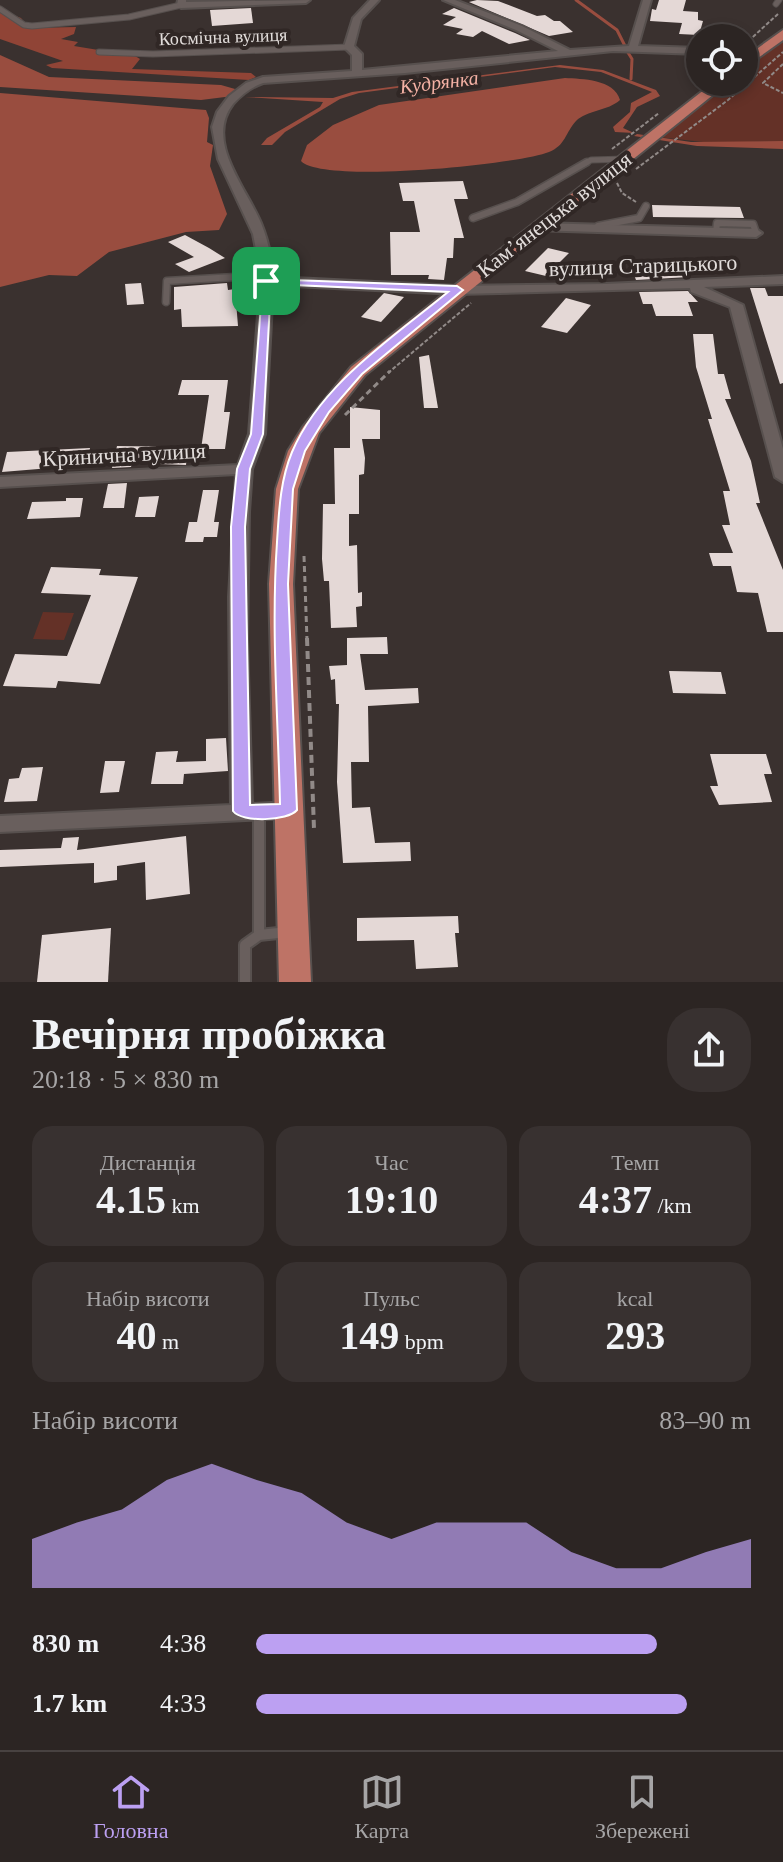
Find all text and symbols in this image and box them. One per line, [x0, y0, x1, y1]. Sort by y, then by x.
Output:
map controls [686, 24, 758, 96]
button: locate [686, 24, 758, 96]
street label: Космічна вулиця [158, 25, 288, 49]
water label: Кудрянка [397, 66, 480, 99]
street label: Камʼянецька вулиця [472, 146, 636, 282]
pin [232, 247, 300, 315]
street label: вулиця Старицького [548, 250, 738, 281]
icon: arrive [244, 259, 288, 303]
street label: Кринична вулиця [42, 438, 206, 471]
button: share [667, 1008, 751, 1092]
text: Вечірня пробіжка [32, 1010, 386, 1059]
text: 20:18 · 5 × 830 m [32, 1065, 219, 1094]
text: Дистанція [100, 1150, 196, 1175]
text: Час [375, 1150, 408, 1175]
text: Темп [611, 1150, 659, 1175]
text: 4.15 [96, 1177, 166, 1222]
text: 19:10 [345, 1177, 438, 1222]
text: 4:37 [579, 1177, 652, 1222]
text: km [166, 1193, 200, 1218]
text: /km [652, 1193, 692, 1218]
text: Набір висоти [86, 1286, 210, 1311]
text: Пульс [363, 1286, 420, 1311]
text: kcal [617, 1286, 653, 1311]
text: 40 [117, 1313, 157, 1358]
text: 149 [339, 1313, 399, 1358]
text: 293 [605, 1313, 665, 1358]
text: m [157, 1329, 179, 1354]
text: bpm [399, 1329, 444, 1354]
text: Набір висоти [32, 1406, 178, 1435]
text: 83–90 m [659, 1406, 751, 1435]
text: 830 m [32, 1629, 99, 1658]
text: 4:38 [160, 1629, 206, 1658]
text: 1.7 km [32, 1689, 107, 1718]
text: 4:33 [160, 1689, 206, 1718]
tab: Головна [93, 1770, 168, 1844]
tab: Карта [354, 1770, 409, 1844]
tab: Збережені [595, 1770, 690, 1844]

